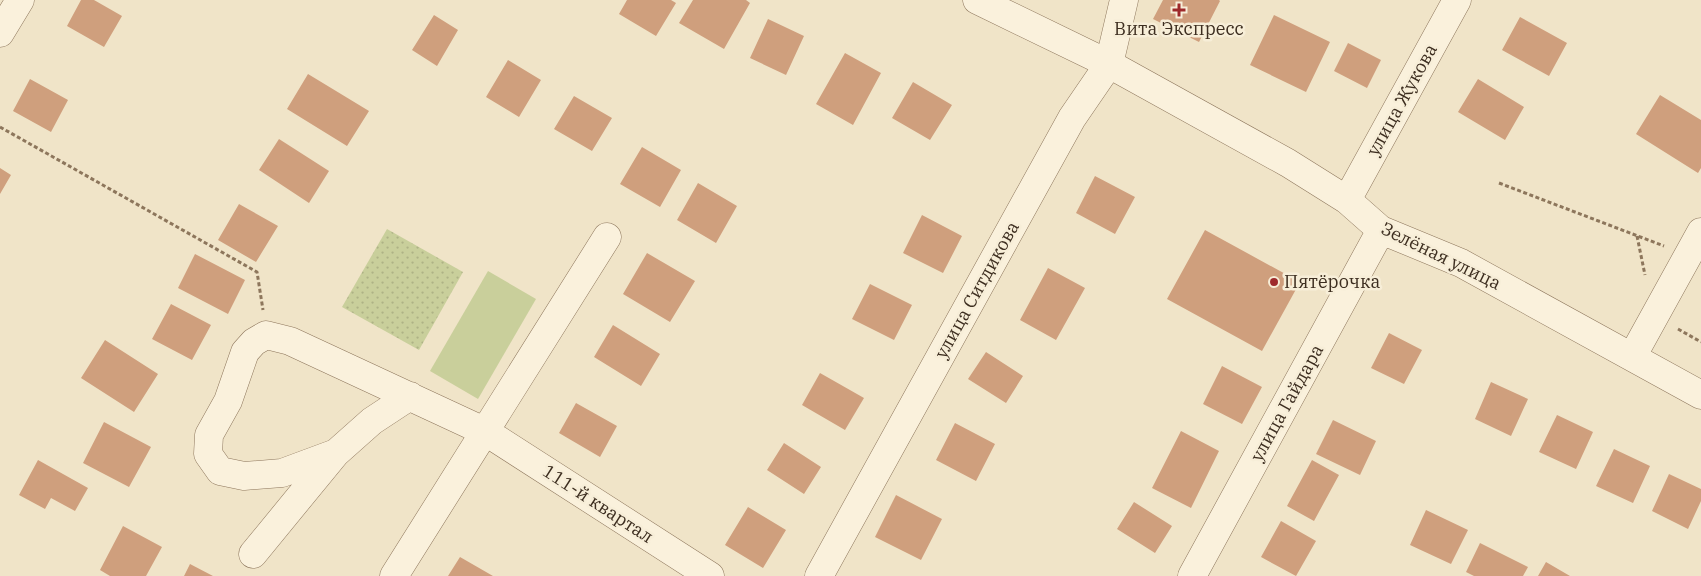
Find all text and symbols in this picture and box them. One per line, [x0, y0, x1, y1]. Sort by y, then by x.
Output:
marker: Вита Экспресс [1173, 4, 1185, 16]
place label: Вита Экспресс [1114, 17, 1244, 40]
street label: улица Жукова [1361, 40, 1442, 160]
street label: улица Ситдикова [929, 217, 1024, 362]
street label: Зелёная улица [1377, 217, 1505, 295]
place label: Пятёрочка [1284, 270, 1380, 293]
marker: Пятёрочка [1268, 276, 1280, 288]
street label: улица Гайдара [1245, 340, 1328, 465]
street label: 111-й квартал [539, 459, 658, 548]

